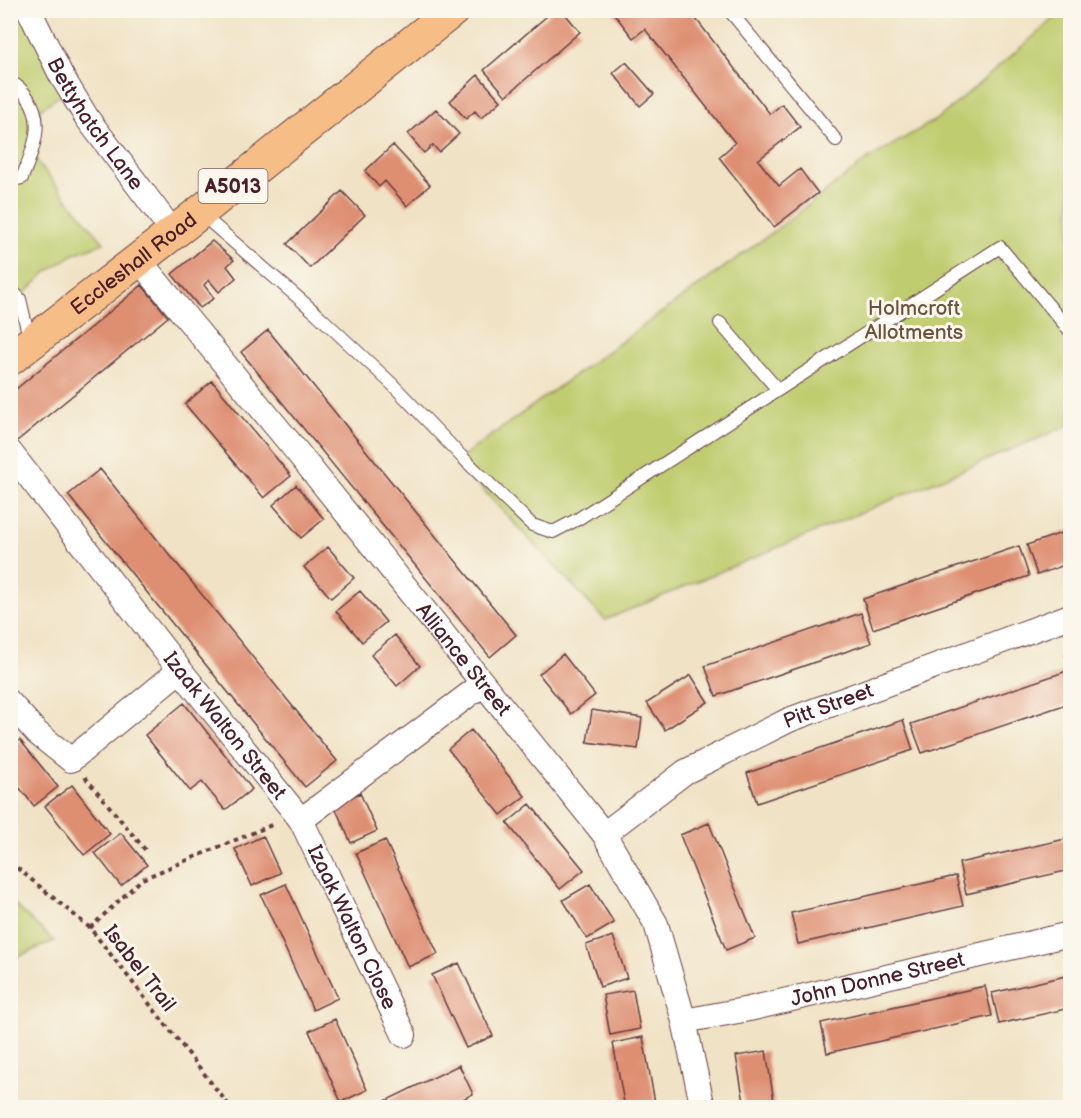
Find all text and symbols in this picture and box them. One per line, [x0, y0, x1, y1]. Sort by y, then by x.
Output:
street label: Bettyhatch Lane [41, 54, 149, 195]
road number: A5013 [198, 169, 268, 203]
street label: Eccleshall Road [66, 207, 202, 321]
park label: Holmcroft Allotments [865, 296, 963, 345]
street label: Alliance Street [410, 598, 516, 721]
street label: Izaak Walton Street [158, 647, 292, 805]
street label: Pitt Street [780, 678, 877, 734]
street label: Izaak Walton Close [302, 841, 402, 1014]
street label: Isabel Trail [98, 920, 181, 1017]
street label: John Donne Street [788, 947, 967, 1012]

